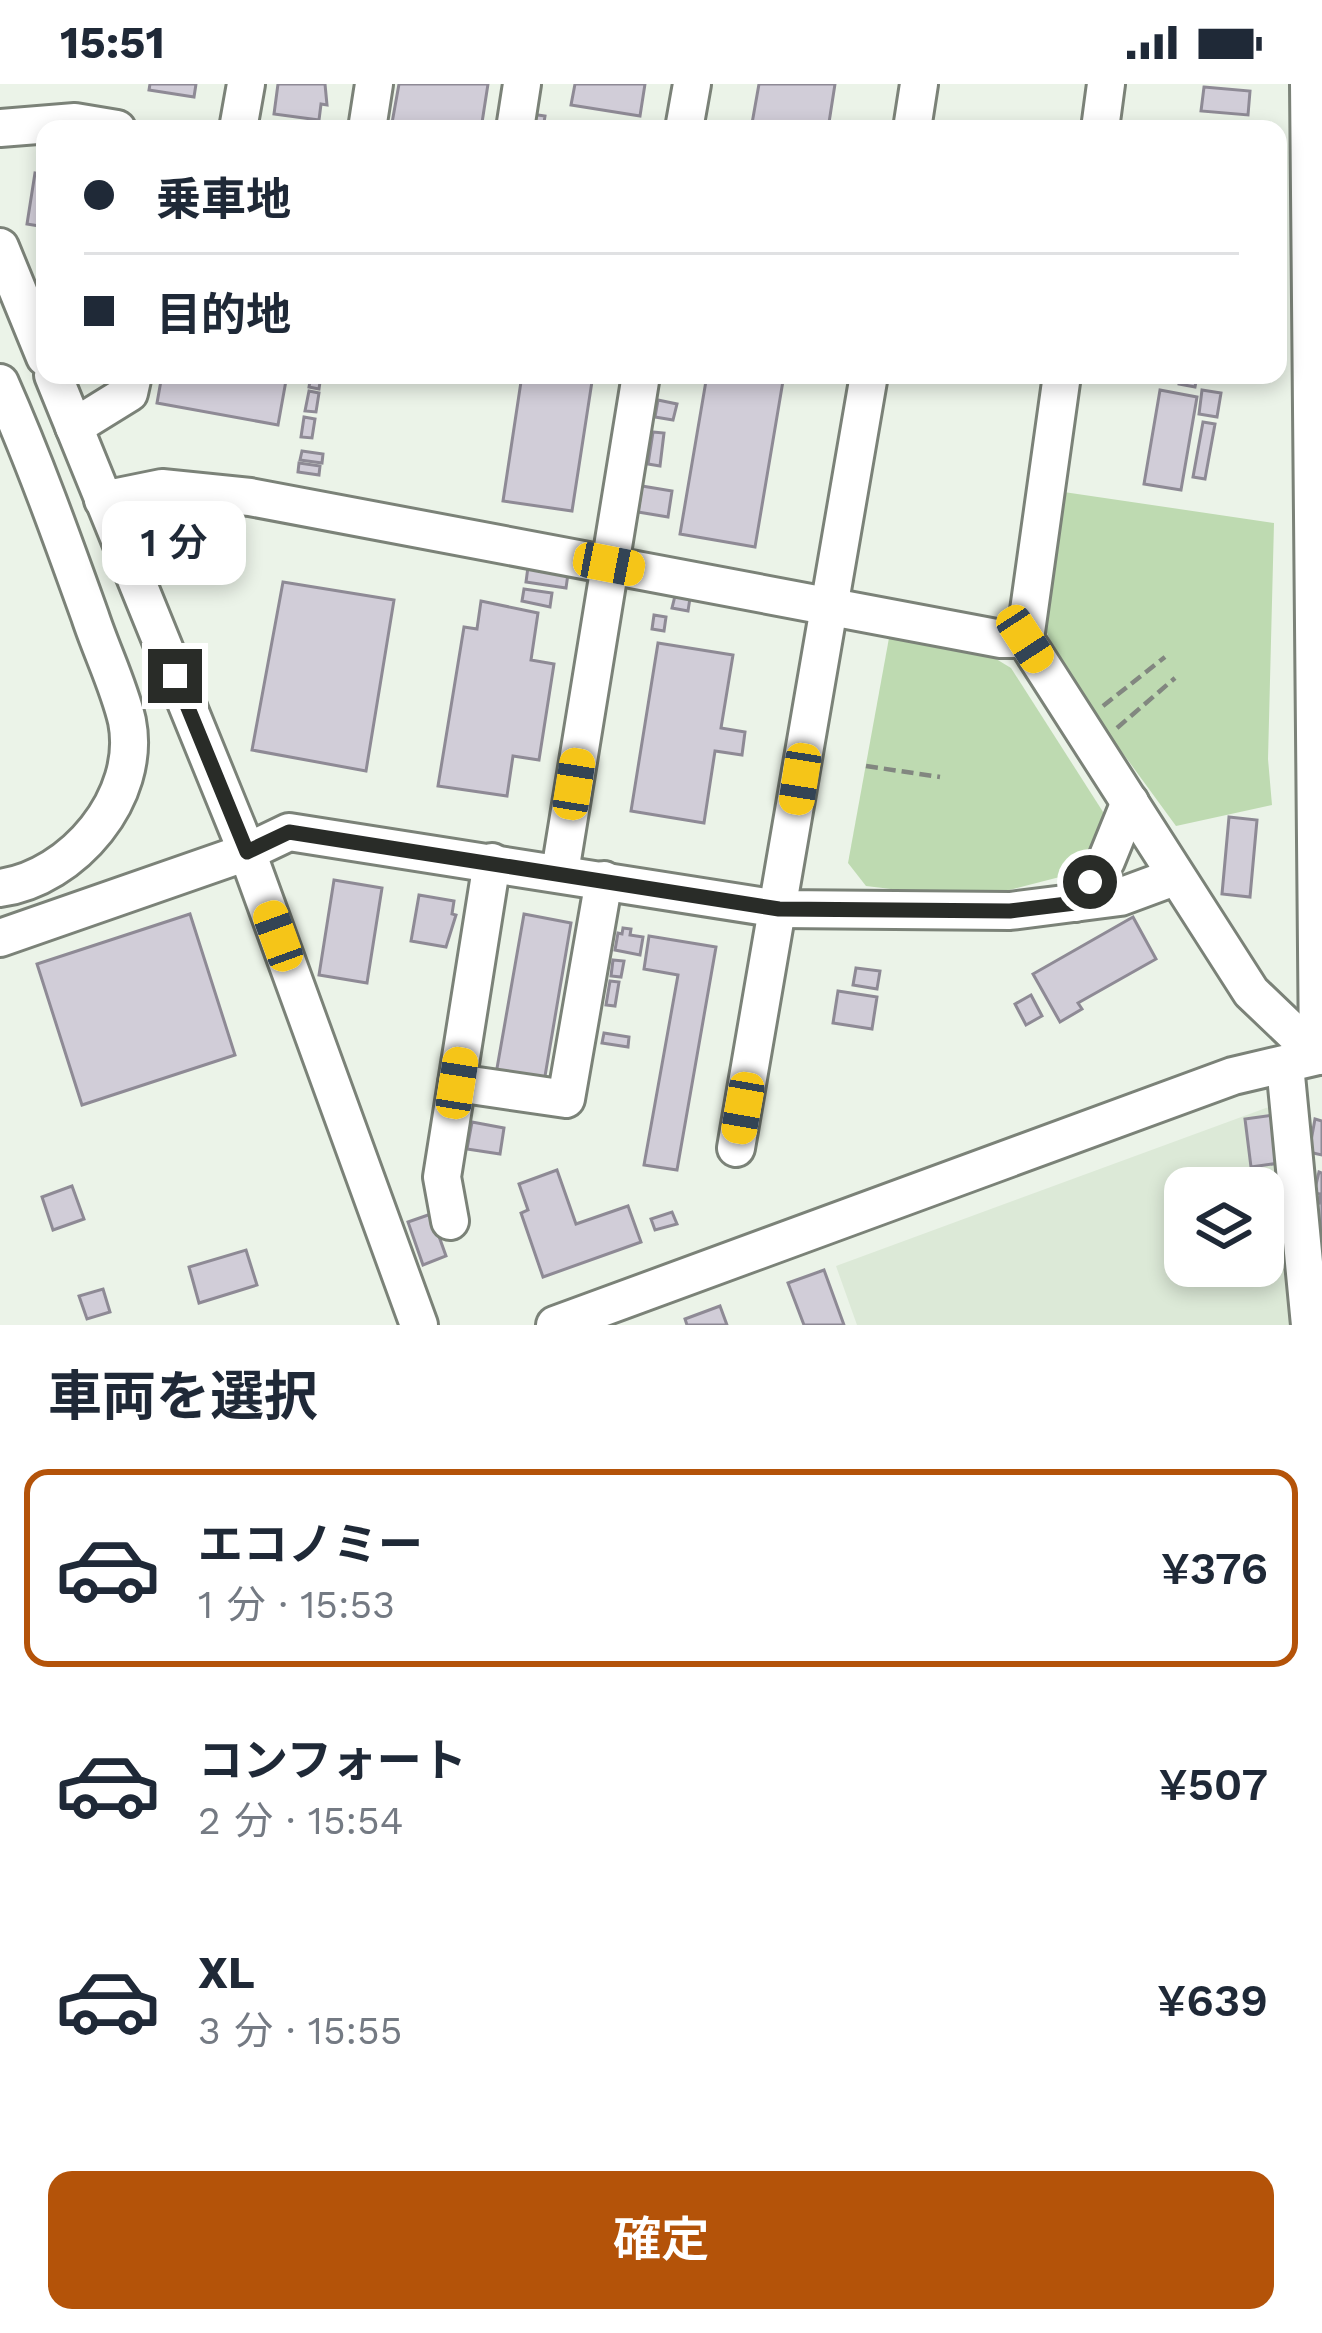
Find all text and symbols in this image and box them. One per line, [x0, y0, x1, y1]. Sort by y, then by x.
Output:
text: 15:51 [60, 16, 165, 69]
text: 乗車地 [156, 173, 291, 226]
text: 目的地 [156, 288, 291, 341]
callout: 1 分 [103, 502, 247, 586]
text: 1 分 [140, 520, 208, 565]
car [570, 539, 648, 589]
car [990, 599, 1060, 679]
route end [148, 649, 202, 703]
car [777, 741, 823, 817]
car [551, 746, 597, 822]
route start [1063, 855, 1117, 909]
car [249, 896, 307, 976]
car [434, 1045, 480, 1121]
car [719, 1069, 767, 1147]
map controls [1164, 1167, 1284, 1287]
button: layers [1164, 1167, 1284, 1287]
text: 車両を選択 [48, 1365, 318, 1428]
icon: car [54, 1514, 162, 1622]
text: エコノミー [198, 1518, 423, 1571]
text: ¥376 [1161, 1542, 1268, 1595]
text: 1 分 · 15:53 [198, 1582, 395, 1627]
icon: car [54, 1730, 162, 1838]
text: コンフォート [198, 1734, 467, 1787]
text: ¥507 [1158, 1758, 1268, 1811]
text: 2 分 · 15:54 [198, 1798, 404, 1843]
icon: car [54, 1946, 162, 2054]
text: XL [198, 1946, 255, 1999]
text: ¥639 [1157, 1974, 1268, 2027]
text: 3 分 · 15:55 [198, 2008, 403, 2053]
button: 確定 [48, 2171, 1274, 2309]

